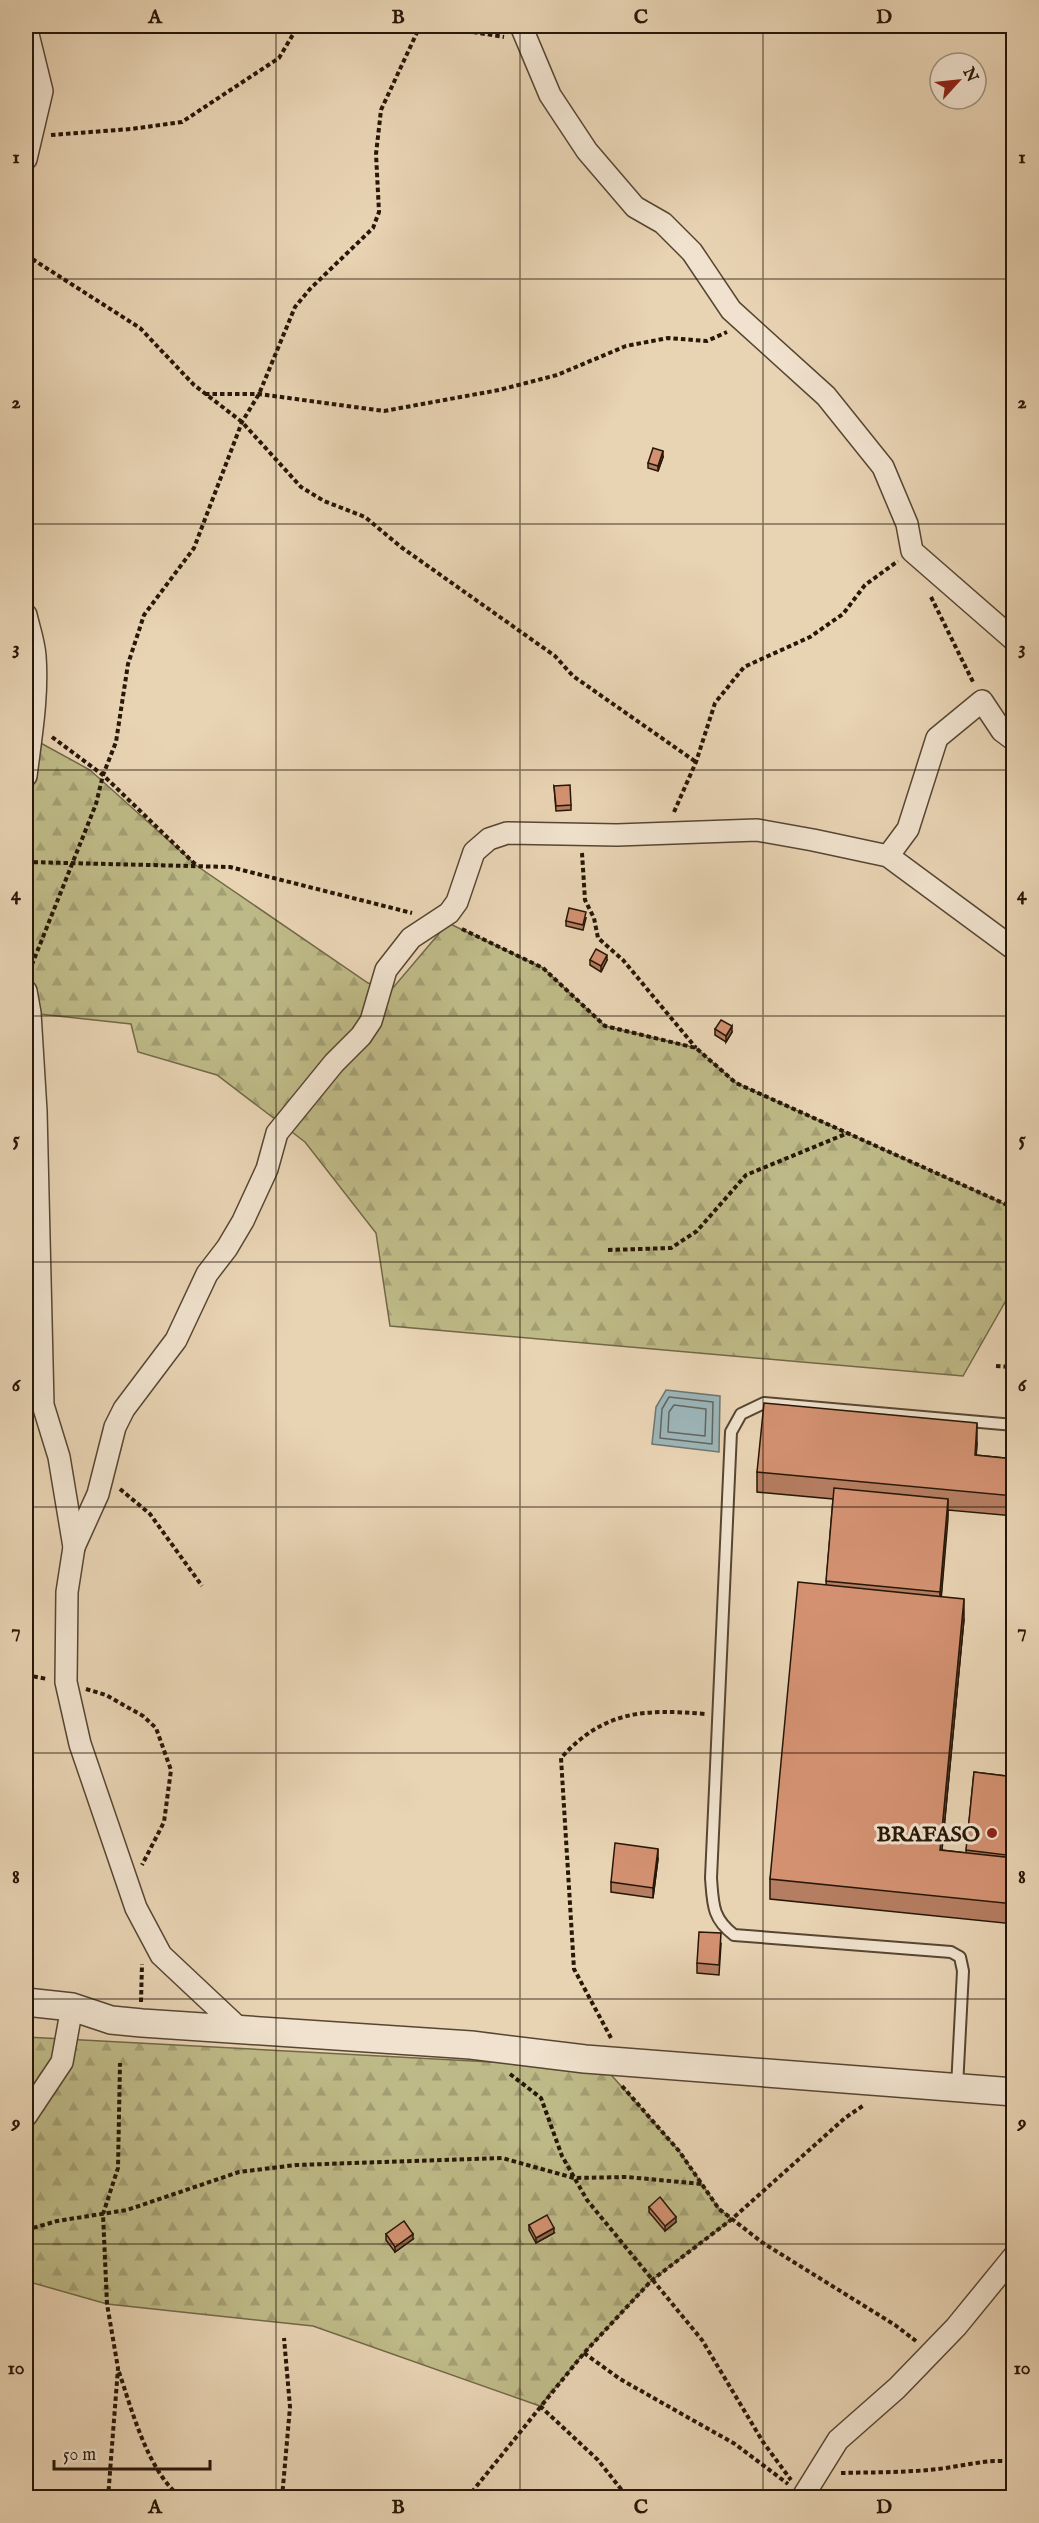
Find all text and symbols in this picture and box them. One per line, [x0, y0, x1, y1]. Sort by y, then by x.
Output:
text: A [147, 5, 163, 30]
text: B [391, 5, 405, 30]
text: C [634, 5, 648, 30]
text: D [876, 5, 892, 30]
north arrow [928, 51, 988, 111]
text: N [957, 63, 982, 86]
text: 1 [12, 145, 20, 170]
text: 1 [1018, 145, 1026, 170]
text: 2 [11, 390, 21, 415]
text: 2 [1017, 390, 1027, 415]
text: 3 [12, 636, 20, 661]
text: 3 [1018, 636, 1026, 661]
text: 4 [11, 882, 22, 907]
text: 4 [1017, 882, 1028, 907]
text: 5 [12, 1127, 20, 1152]
text: 5 [1018, 1127, 1026, 1152]
text: 6 [12, 1373, 22, 1398]
text: 6 [1018, 1373, 1028, 1398]
text: 7 [11, 1619, 21, 1644]
text: 7 [1017, 1619, 1027, 1644]
place label: BRAFASO [876, 1821, 980, 1849]
marker: BRAFASO [985, 1826, 999, 1840]
text: 8 [12, 1865, 20, 1890]
text: 8 [1018, 1865, 1026, 1890]
text: 9 [11, 2110, 21, 2135]
text: 9 [1017, 2110, 1027, 2135]
text: 10 [7, 2356, 25, 2381]
text: 10 [1013, 2356, 1031, 2381]
scale bar [54, 2433, 210, 2471]
text: 50 m [63, 2444, 96, 2467]
text: A [147, 2495, 163, 2520]
text: B [391, 2495, 405, 2520]
text: C [634, 2495, 648, 2520]
text: D [876, 2495, 892, 2520]

